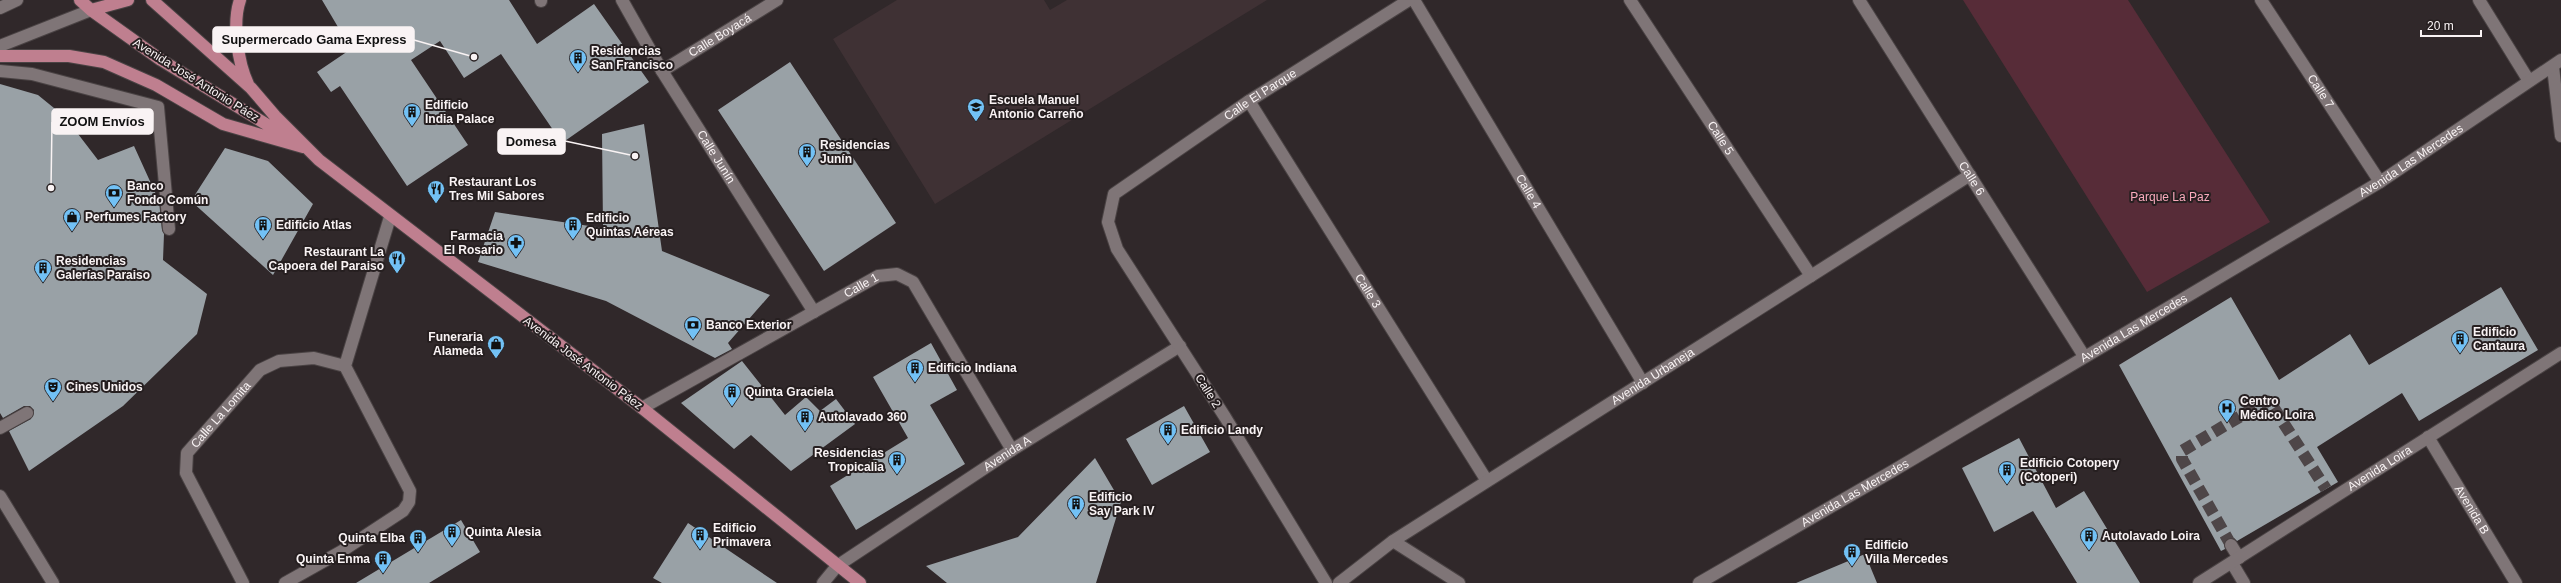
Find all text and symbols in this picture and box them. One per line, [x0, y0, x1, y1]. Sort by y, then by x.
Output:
street label: Calle Boyacá [686, 11, 754, 60]
scale bar [2421, 12, 2481, 38]
text: 20 m [2427, 19, 2454, 33]
callout: Supermercado Gama Express [213, 27, 414, 52]
text: Supermercado Gama Express [222, 32, 406, 47]
street label: Avenida José Antonio Páez [130, 35, 262, 125]
place label: Residencias San Francisco [591, 44, 673, 72]
building icon: Residencias San Francisco [568, 48, 588, 73]
street label: Calle El Parque [1221, 66, 1299, 123]
street label: Calle 7 [2305, 72, 2337, 111]
place label: Escuela Manuel Antonio Carreño [989, 93, 1084, 121]
school or university icon: Escuela Manuel Antonio Carreño [966, 97, 986, 122]
place label: Edificio India Palace [425, 98, 495, 126]
building icon: Edificio India Palace [402, 102, 422, 127]
callout: ZOOM Envíos [52, 109, 153, 134]
text: ZOOM Envíos [59, 114, 145, 129]
street label: Calle 5 [1704, 118, 1737, 158]
street label: Avenida Las Mercedes [2356, 121, 2466, 200]
street label: Calle Junín [694, 128, 738, 186]
callout: Domesa [498, 129, 565, 154]
text: Domesa [506, 134, 557, 149]
place label: Residencias Junín [820, 138, 890, 166]
building icon: Residencias Junín [797, 142, 817, 167]
street label: Calle 6 [1956, 159, 1988, 198]
street label: Calle 4 [1513, 172, 1544, 211]
place label: Restaurant Los Tres Mil Sabores [449, 175, 545, 203]
place label: Banco Fondo Común [127, 179, 208, 207]
restaurant icon: Restaurant Los Tres Mil Sabores [426, 179, 446, 204]
bank icon: Banco Fondo Común [104, 183, 124, 208]
park label: Parque La Paz [2130, 190, 2210, 204]
shop icon: Perfumes Factory [62, 207, 82, 232]
place label: Perfumes Factory [85, 210, 187, 224]
place label: Edificio Quintas Aéreas [586, 211, 674, 239]
building icon: Edificio Atlas [253, 215, 273, 240]
building icon: Edificio Quintas Aéreas [563, 215, 583, 240]
place label: Edificio Atlas [276, 218, 352, 232]
place label: Farmacia El Rosario [444, 229, 503, 257]
pharmacy icon: Farmacia El Rosario [506, 233, 526, 258]
place label: Restaurant La Capoera del Paraiso [269, 245, 384, 273]
restaurant icon: Restaurant La Capoera del Paraiso [387, 249, 407, 274]
place label: Residencias Galerías Paraiso [56, 254, 150, 282]
building icon: Residencias Galerías Paraiso [33, 258, 53, 283]
street label: Calle 1 [841, 270, 881, 301]
street label: Calle 3 [1352, 271, 1384, 311]
street label: Avenida Las Mercedes [2078, 291, 2190, 365]
street label: Avenida José Antonio Páez [521, 314, 645, 412]
bank icon: Banco Exterior [683, 315, 703, 340]
place label: Banco Exterior [706, 318, 792, 332]
place label: Edificio Cantaura [2473, 325, 2525, 353]
building icon: Edificio Cantaura [2450, 329, 2470, 354]
place label: Funeraria Alameda [428, 330, 483, 358]
shop icon: Funeraria Alameda [486, 334, 506, 359]
street label: Avenida Urbaneja [1609, 345, 1697, 408]
building icon: Edificio Indiana [905, 358, 925, 383]
place label: Edificio Indiana [928, 361, 1017, 375]
street label: Calle 2 [1192, 371, 1224, 411]
theatre icon: Cines Unidos [43, 377, 63, 402]
street label: Calle La Lomita [188, 378, 254, 451]
place label: Cines Unidos [66, 380, 143, 394]
building icon: Quinta Graciela [722, 382, 742, 407]
place label: Quinta Graciela [745, 385, 834, 399]
place label: Centro Médico Loira [2240, 394, 2314, 422]
hospital icon: Centro Médico Loira [2217, 398, 2237, 423]
building icon: Autolavado 360 [795, 407, 815, 432]
place label: Autolavado 360 [818, 410, 907, 424]
building icon: Edificio Landy [1158, 420, 1178, 445]
place label: Edificio Landy [1181, 423, 1263, 437]
street label: Avenida A [981, 433, 1034, 474]
street label: Avenida Loira [2345, 443, 2415, 494]
place label: Residencias Tropicalia [814, 446, 884, 474]
building icon: Residencias Tropicalia [887, 450, 907, 475]
street label: Avenida Las Mercedes [1799, 456, 1911, 530]
place label: Edificio Cotopery (Cotoperi) [2020, 456, 2120, 484]
building icon: Edificio Cotopery (Cotoperi) [1997, 460, 2017, 485]
street label: Avenida B [2452, 483, 2492, 537]
place label: Edificio Say Park IV [1089, 490, 1154, 518]
building icon: Edificio Say Park IV [1066, 494, 1086, 519]
place label: Edificio Primavera [713, 521, 771, 549]
building icon: Quinta Alesia [442, 522, 462, 547]
place label: Quinta Alesia [465, 525, 542, 539]
building icon: Edificio Primavera [690, 525, 710, 550]
building icon: Autolavado Loira [2079, 526, 2099, 551]
building icon: Quinta Elba [408, 528, 428, 553]
place label: Autolavado Loira [2102, 529, 2200, 543]
place label: Quinta Elba [338, 531, 405, 545]
place label: Edificio Villa Mercedes [1865, 538, 1948, 566]
building icon: Edificio Villa Mercedes [1842, 542, 1862, 567]
building icon: Quinta Enma [373, 549, 393, 574]
place label: Quinta Enma [296, 552, 370, 566]

